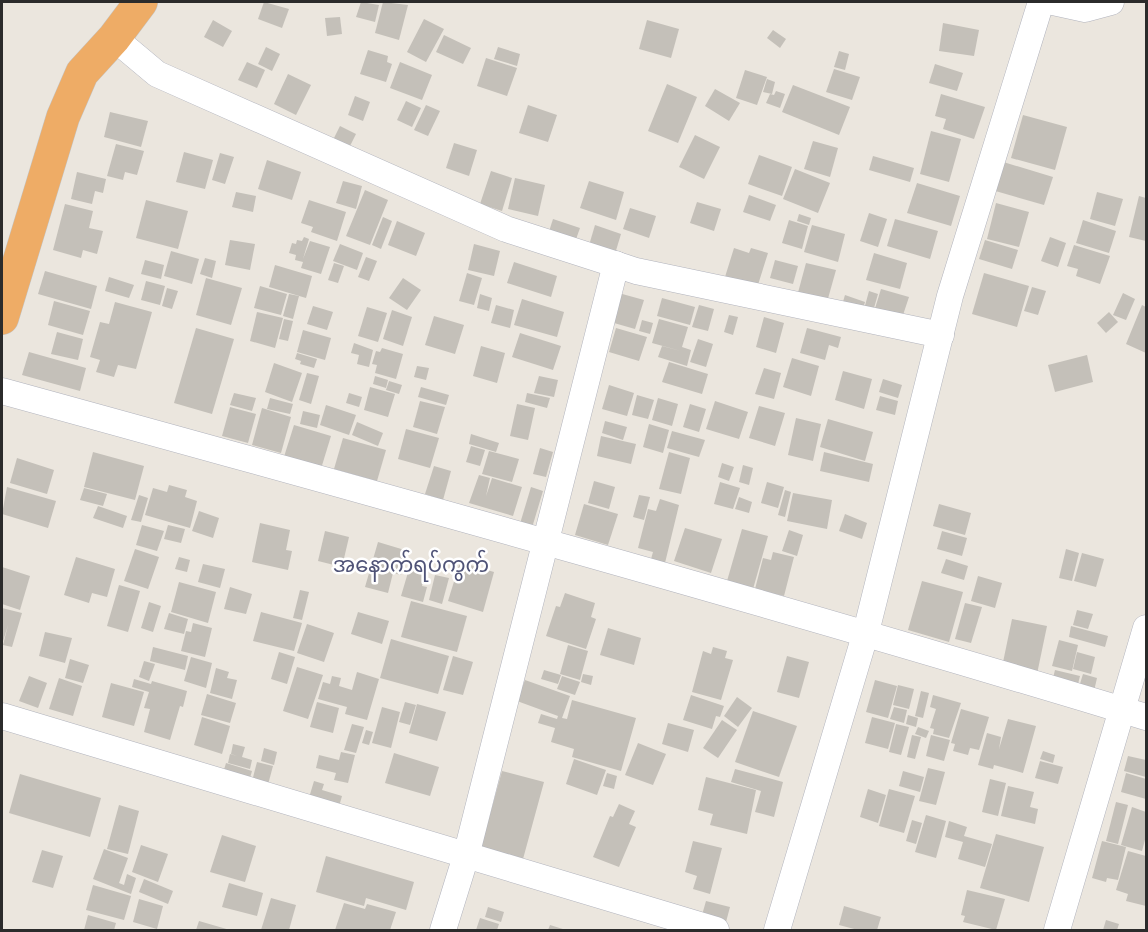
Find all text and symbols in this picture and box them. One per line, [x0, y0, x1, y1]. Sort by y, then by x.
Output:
district label: အနောက်ရပ်ကွက် [333, 549, 489, 582]

